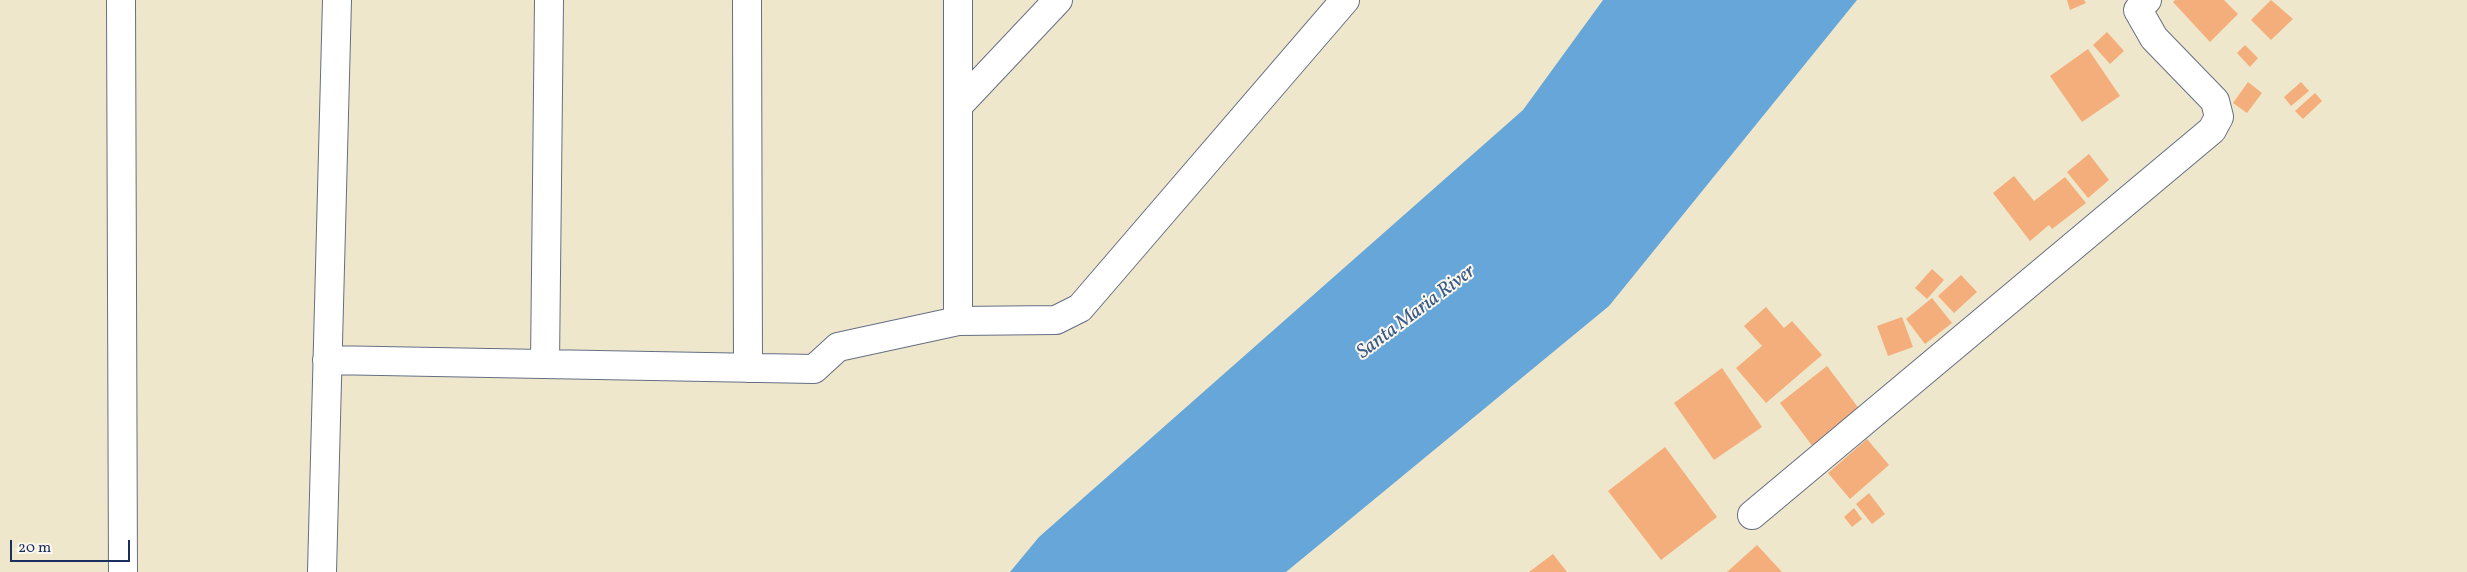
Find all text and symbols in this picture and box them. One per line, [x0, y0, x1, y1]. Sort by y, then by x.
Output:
water label: Santa Maria River [1353, 261, 1481, 365]
scale bar [12, 530, 132, 562]
text: 20 m [18, 538, 51, 559]

